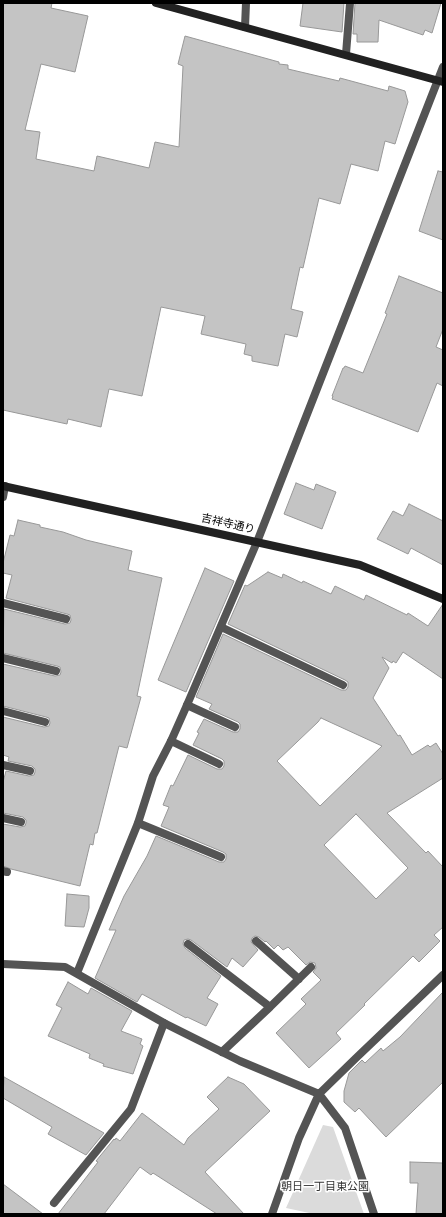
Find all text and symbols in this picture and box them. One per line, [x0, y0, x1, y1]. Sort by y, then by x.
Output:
street label: 吉祥寺通り [200, 511, 256, 537]
park label: 朝日一丁目東公園 [281, 1180, 369, 1194]

